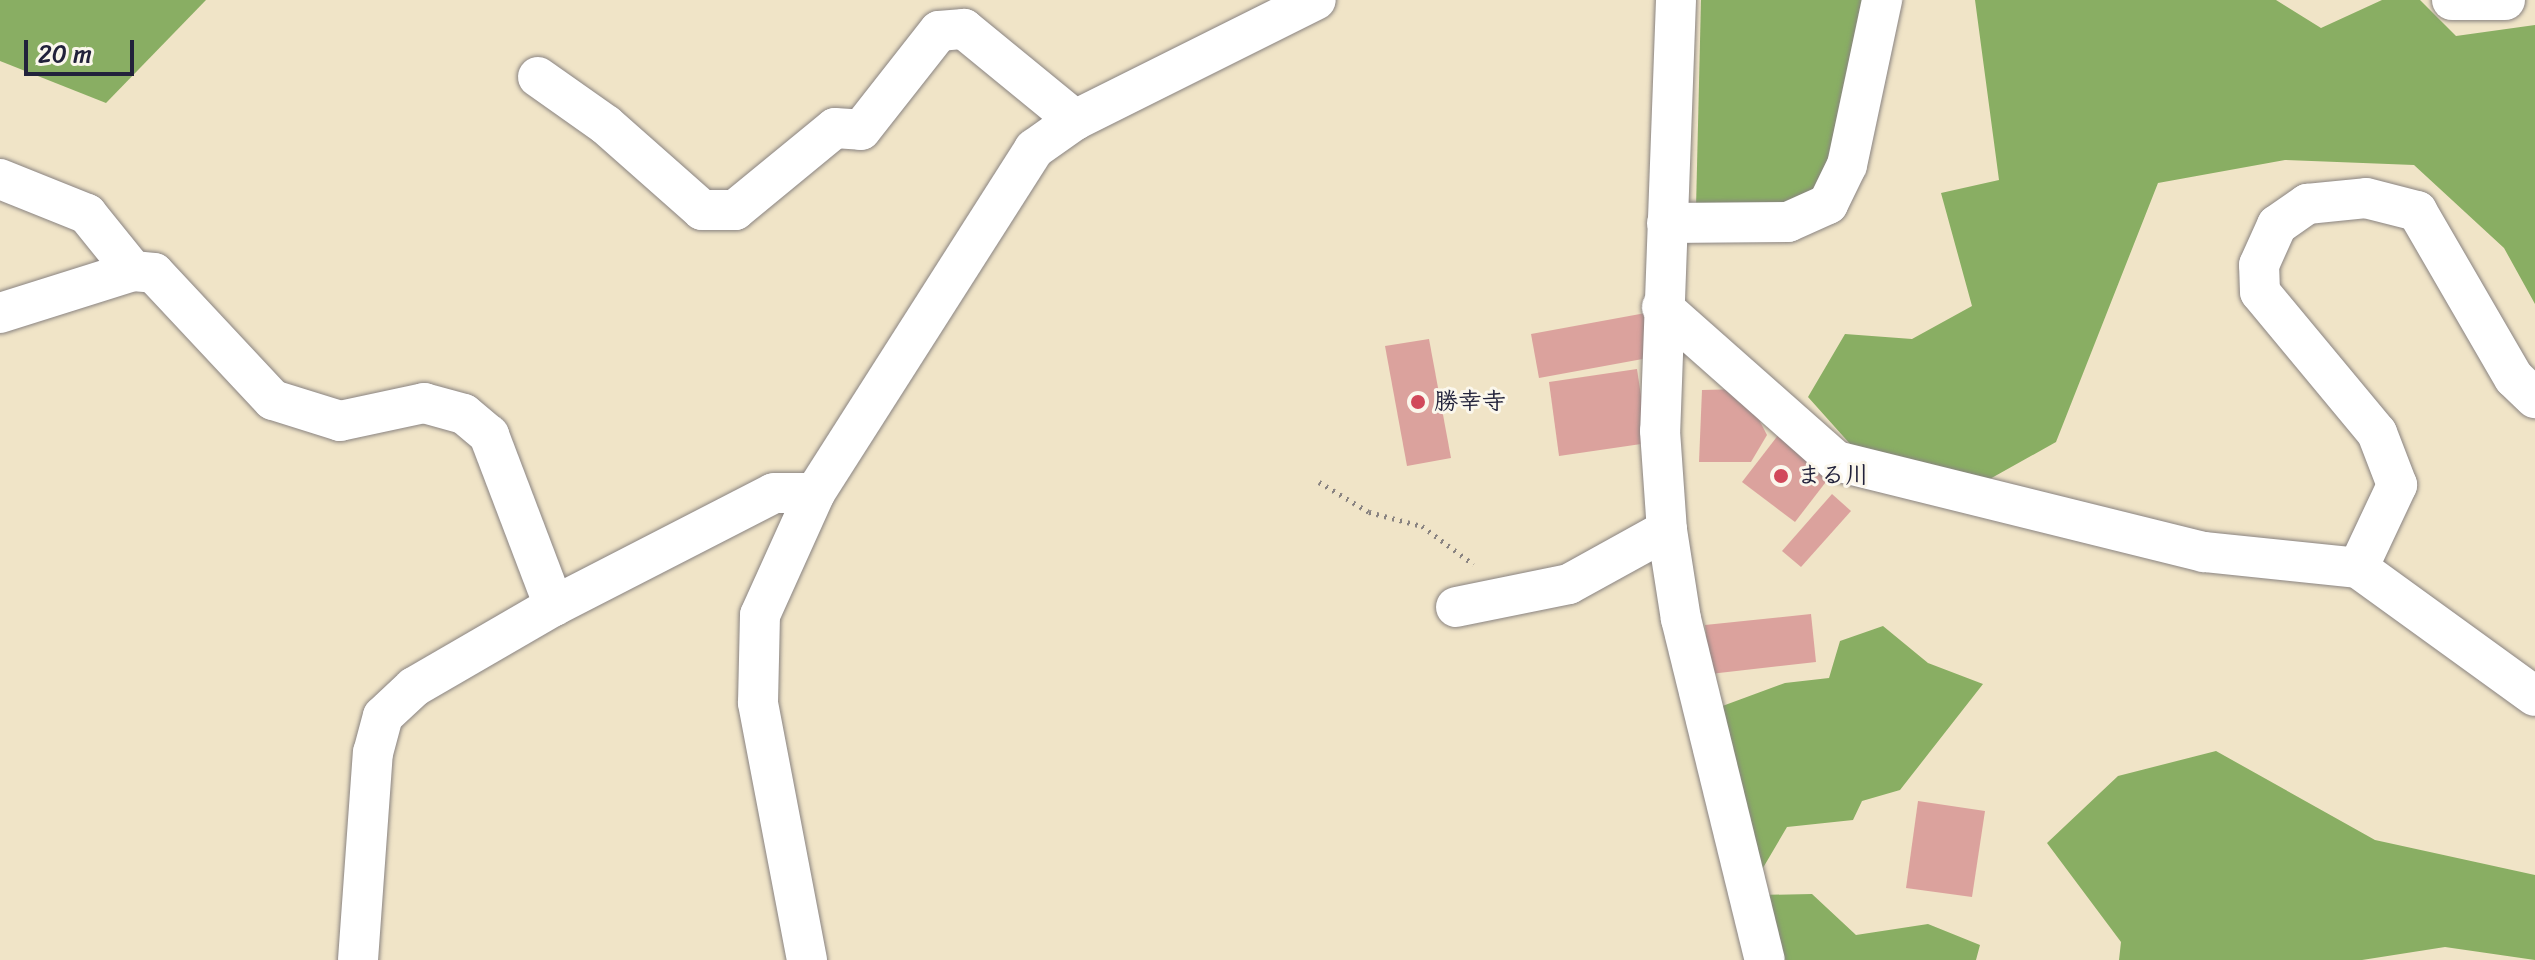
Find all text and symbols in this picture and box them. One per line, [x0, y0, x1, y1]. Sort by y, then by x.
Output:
scale bar [28, 24, 138, 74]
text: 20 m [38, 33, 92, 75]
place label: 勝幸寺 [1434, 388, 1506, 416]
marker: 勝幸寺 [1409, 393, 1427, 411]
place label: まる川 [1797, 462, 1869, 490]
marker: まる川 [1772, 467, 1790, 485]

